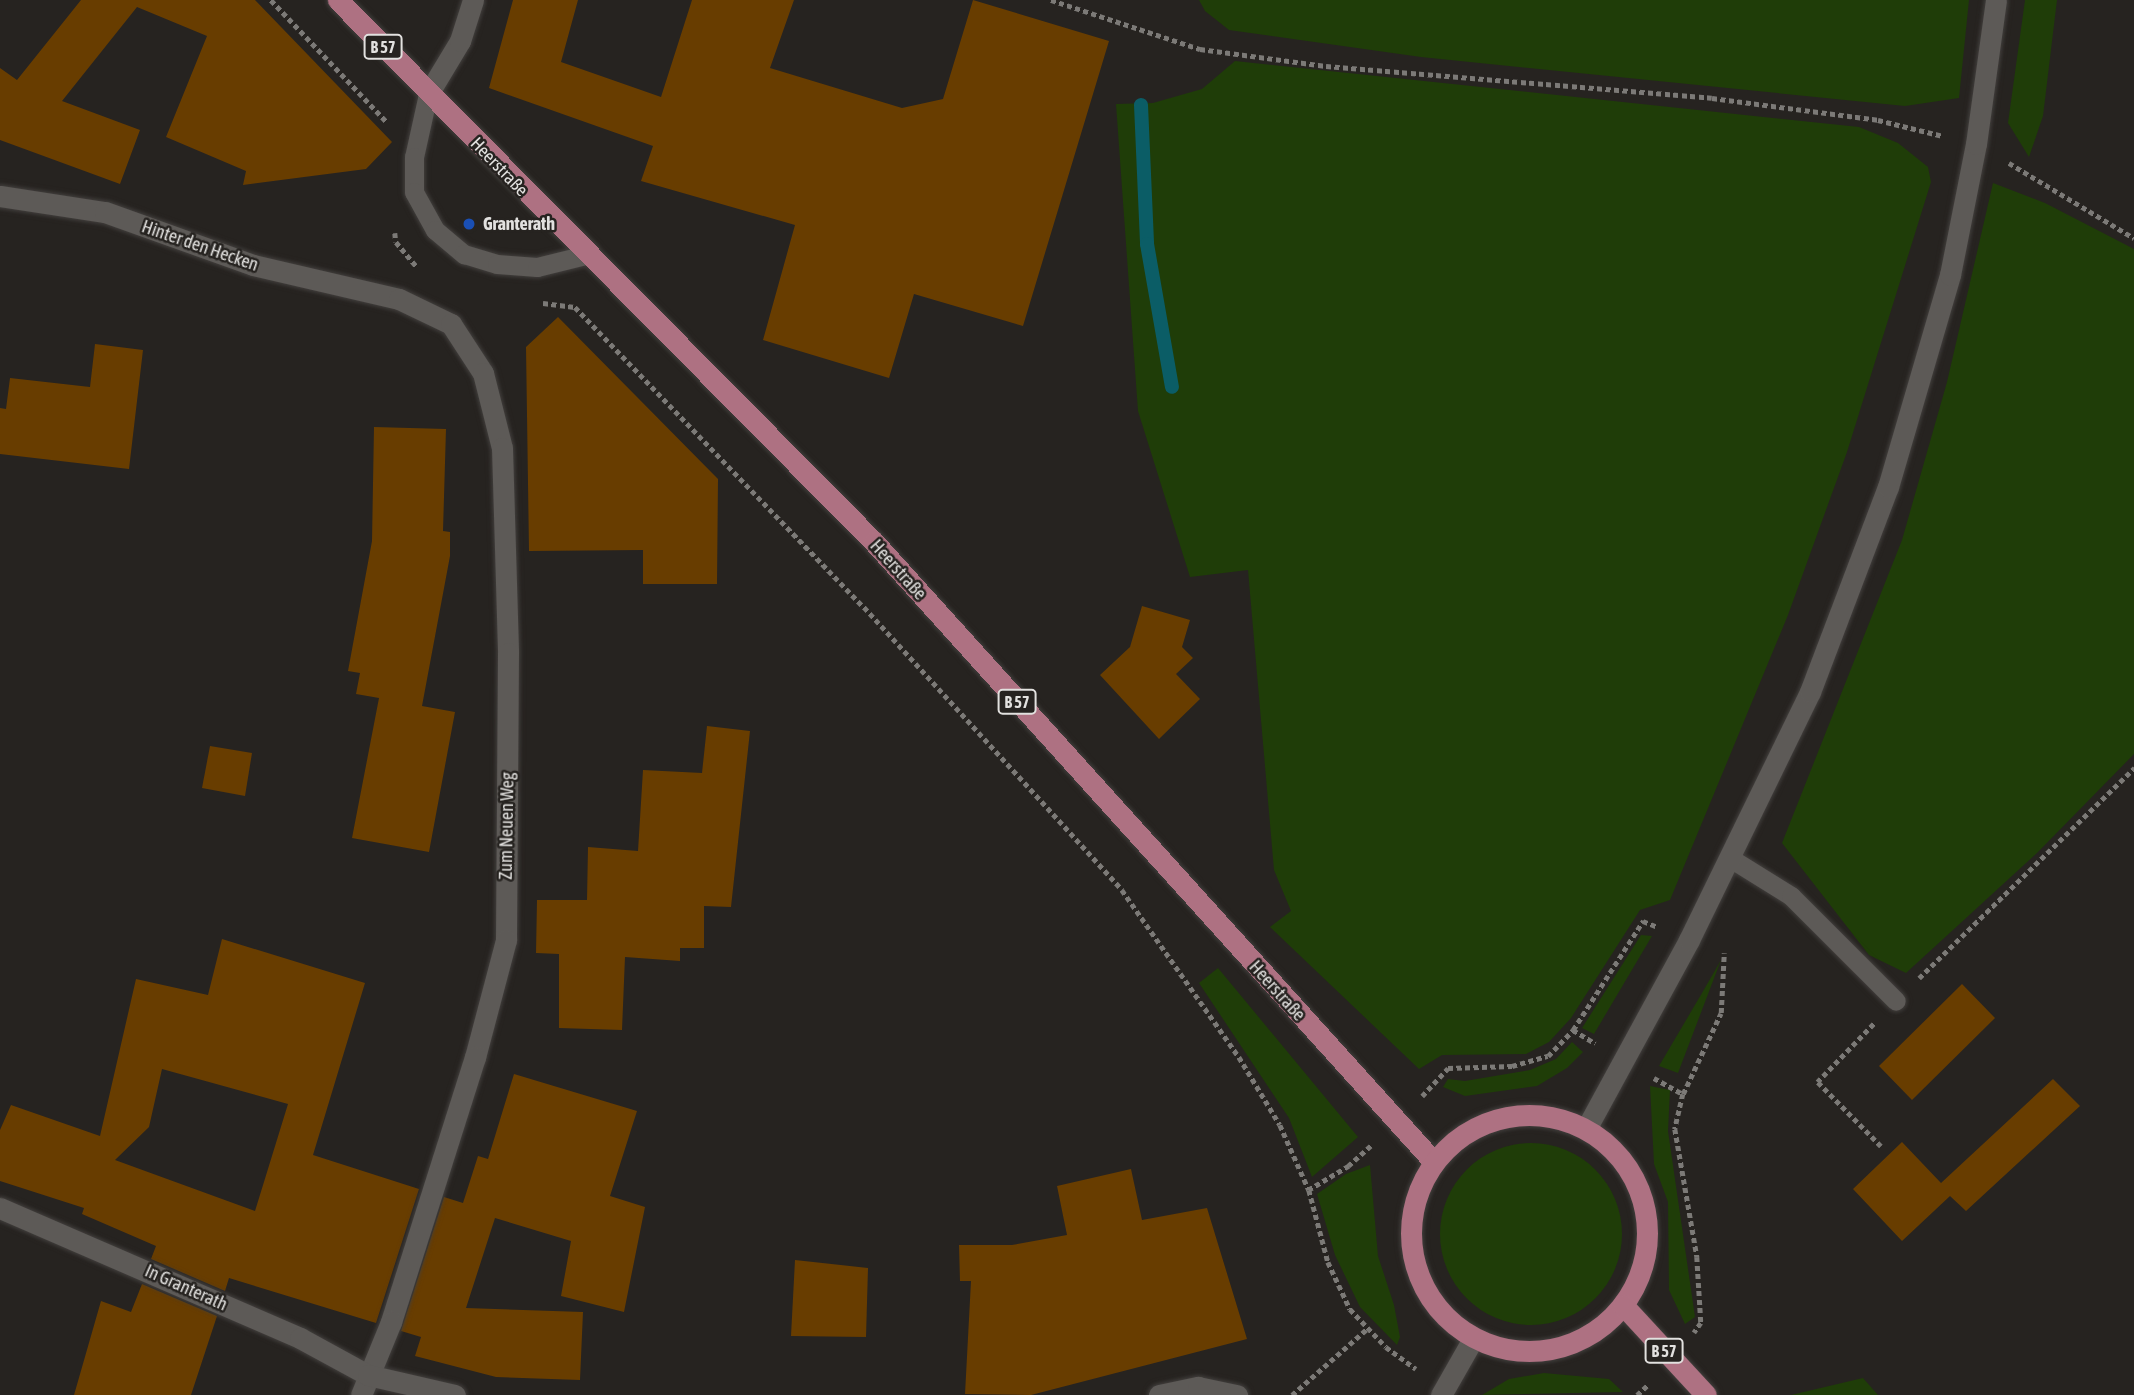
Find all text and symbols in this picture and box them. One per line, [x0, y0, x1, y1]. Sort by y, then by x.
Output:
road number: B 57 [362, 34, 404, 60]
street label: Heerstraße [466, 133, 532, 201]
place label: Granterath [483, 213, 555, 235]
street label: Hinter den Hecken [139, 216, 261, 276]
marker: Granterath [461, 216, 477, 232]
street label: Heerstraße [865, 535, 931, 605]
road number: B 57 [996, 690, 1038, 715]
street label: Zum Neuen Weg [495, 772, 519, 880]
street label: Heerstraße [1244, 956, 1310, 1026]
street label: In Granterath [142, 1260, 230, 1316]
road number: B 57 [1643, 1338, 1685, 1364]

